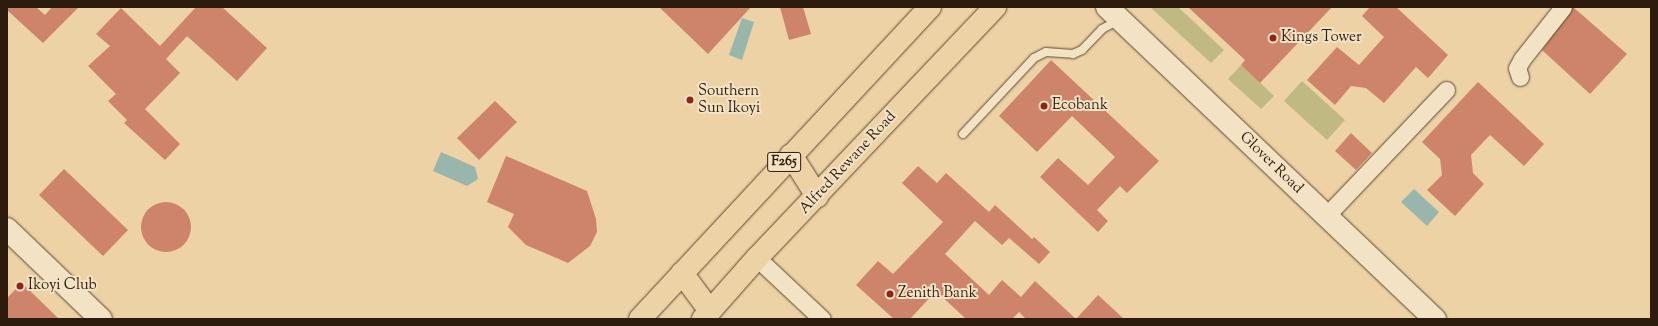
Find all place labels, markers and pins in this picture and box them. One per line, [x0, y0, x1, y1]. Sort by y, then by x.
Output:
place label: Kings Tower [1281, 29, 1362, 47]
marker: Kings Tower [1268, 33, 1278, 43]
place label: Southern Sun Ikoyi [698, 82, 760, 117]
marker: Southern Sun Ikoyi [685, 95, 695, 105]
place label: Ecobank [1052, 97, 1108, 115]
marker: Ecobank [1039, 101, 1049, 111]
place label: Ikoyi Club [28, 277, 97, 295]
marker: Ikoyi Club [15, 281, 25, 291]
place label: Zenith Bank [898, 285, 977, 303]
marker: Zenith Bank [885, 289, 895, 299]

